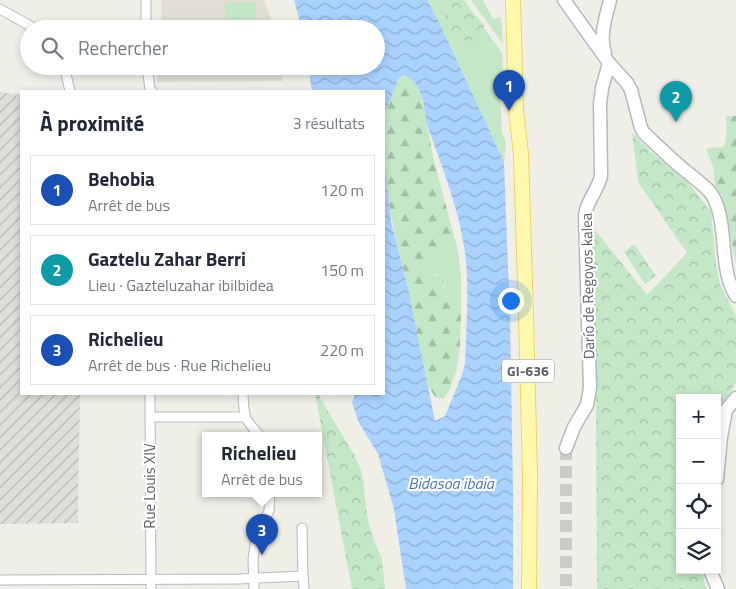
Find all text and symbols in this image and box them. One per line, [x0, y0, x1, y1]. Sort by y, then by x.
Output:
search box [20, 20, 385, 75]
text: Rechercher [78, 33, 168, 62]
icon: search [38, 34, 66, 62]
pin: 1 [493, 70, 525, 111]
pin: 2 [660, 81, 692, 122]
text: À proximité [40, 107, 144, 139]
text: 3 résultats [293, 111, 365, 135]
text: Behobia [88, 164, 155, 193]
text: 1 [53, 178, 61, 202]
text: 120 m [320, 178, 364, 202]
text: Arrêt de bus [88, 193, 170, 217]
street label: Darío de Regoyos kalea [575, 212, 600, 359]
text: Gaztelu Zahar Berri [88, 244, 246, 273]
text: 2 [53, 258, 61, 282]
text: 150 m [320, 258, 364, 282]
text: Lieu · Gazteluzahar ibilbidea [88, 273, 274, 297]
your location [498, 288, 524, 314]
text: Richelieu [88, 324, 164, 353]
text: 3 [53, 338, 61, 362]
text: 220 m [320, 338, 364, 362]
text: Arrêt de bus · Rue Richelieu [88, 353, 271, 377]
road number: GI-636 [502, 360, 554, 382]
map controls [676, 394, 721, 574]
button: + [676, 394, 721, 439]
popup [202, 432, 322, 497]
text: Richelieu [221, 438, 297, 467]
button: − [676, 439, 721, 484]
street label: Rue Louis XIV [138, 443, 161, 529]
text: Arrêt de bus [221, 467, 303, 491]
water label: Bidasoa ibaia [408, 471, 495, 495]
button: locate [676, 484, 721, 529]
pin: 3 [246, 514, 278, 555]
button: layers [676, 529, 721, 574]

